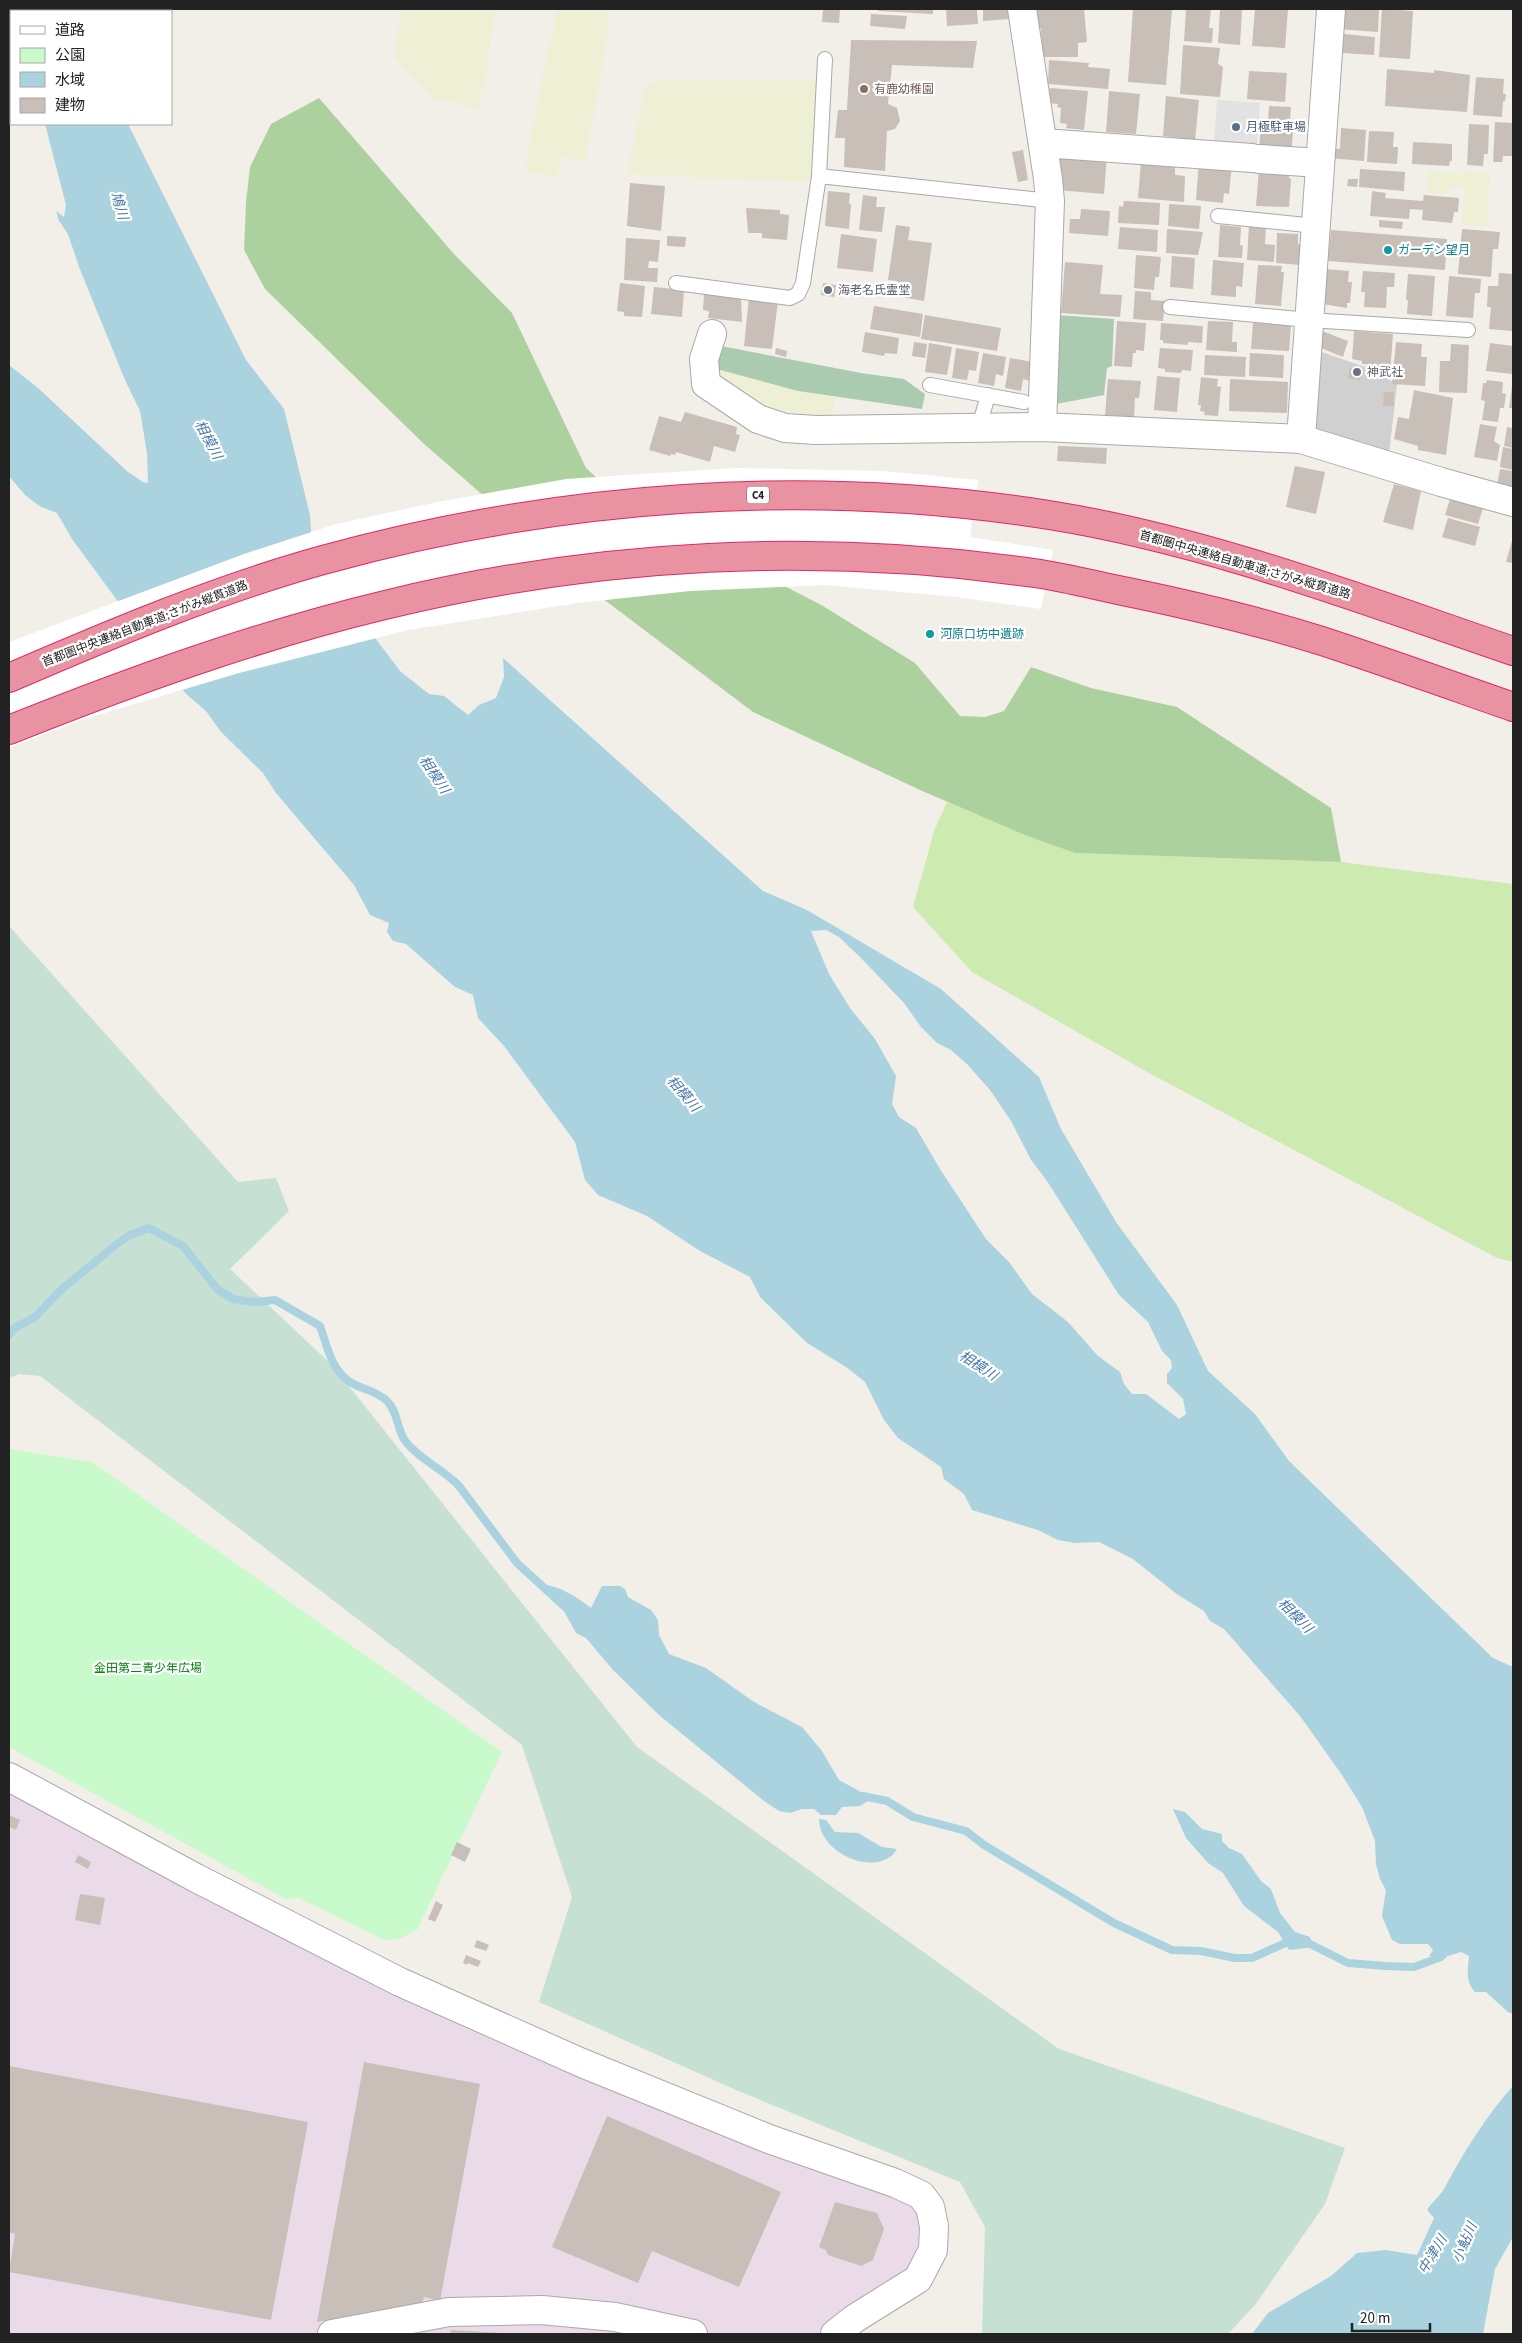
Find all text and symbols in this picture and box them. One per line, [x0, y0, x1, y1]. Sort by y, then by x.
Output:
legend [10, 10, 172, 125]
text: 道路 [55, 20, 85, 41]
text: 公園 [55, 45, 85, 66]
text: 水域 [55, 70, 85, 91]
place label: 有鹿幼稚園 [874, 81, 934, 98]
marker: 有鹿幼稚園 [858, 83, 870, 95]
text: 建物 [55, 95, 85, 116]
place label: 月極駐車場 [1246, 119, 1306, 136]
marker: 月極駐車場 [1230, 121, 1242, 133]
water label: 鳩川 [106, 190, 133, 224]
place label: ガーデン望月 [1398, 242, 1470, 259]
marker: ガーデン望月 [1382, 244, 1394, 256]
place label: 海老名氏霊堂 [838, 282, 910, 299]
marker: 海老名氏霊堂 [822, 284, 834, 296]
place label: 神武社 [1367, 364, 1403, 381]
marker: 神武社 [1351, 366, 1363, 378]
water label: 相模川 [189, 417, 228, 465]
road number: C4 [747, 486, 769, 504]
street label: 首都圏中央連絡自動車道;さがみ縦貫道路 [1137, 527, 1353, 603]
street label: 首都圏中央連絡自動車道;さがみ縦貫道路 [40, 577, 250, 671]
place label: 河原口坊中遺跡 [940, 626, 1024, 643]
marker: 河原口坊中遺跡 [924, 628, 936, 640]
water label: 相模川 [414, 752, 455, 800]
water label: 相模川 [662, 1072, 706, 1118]
water label: 相模川 [955, 1346, 1003, 1387]
water label: 相模川 [1273, 1594, 1318, 1639]
park label: 金田第二青少年広場 [94, 1660, 202, 1677]
water label: 小鮎川 [1448, 2218, 1483, 2266]
water label: 中津川 [1414, 2230, 1453, 2278]
scale bar [1352, 2300, 1430, 2332]
text: 20 m [1360, 2308, 1390, 2329]

